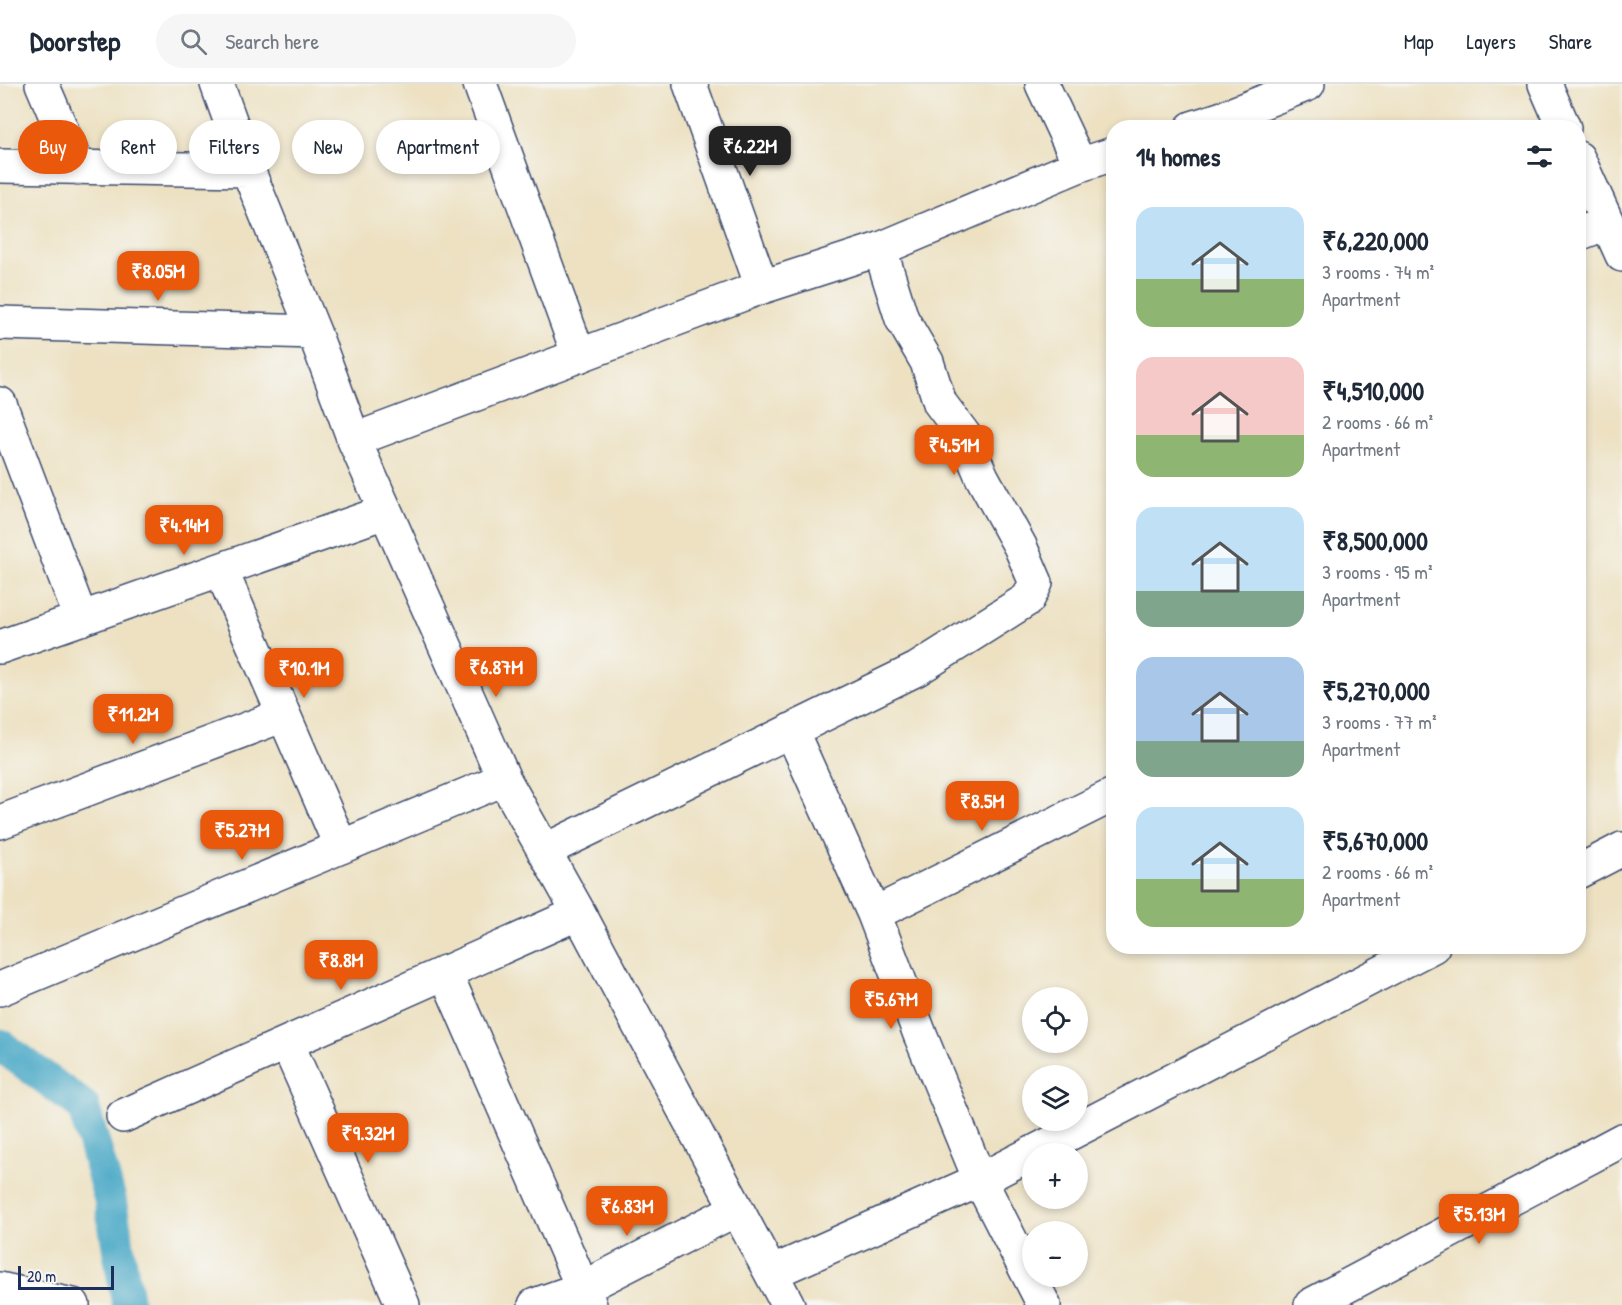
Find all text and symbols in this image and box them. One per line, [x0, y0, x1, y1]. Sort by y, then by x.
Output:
search box [156, 14, 576, 68]
text: Doorstep [30, 22, 120, 60]
icon: search [177, 25, 210, 58]
text: Search here [225, 26, 319, 56]
text: Map [1404, 27, 1433, 56]
text: Layers [1466, 27, 1516, 56]
text: Share [1549, 27, 1592, 56]
chip: Buy [18, 120, 88, 174]
chip: Rent [100, 120, 177, 174]
chip: Filters [189, 120, 280, 174]
chip: New [292, 120, 364, 174]
chip: Apartment [376, 120, 500, 174]
pin: ₹6.22M [701, 126, 799, 177]
text: ₹6.22M [723, 132, 777, 159]
text: 14 homes [1136, 139, 1221, 174]
icon: filters [1523, 140, 1556, 173]
text: ₹6,220,000 [1322, 223, 1429, 258]
icon: home [1184, 231, 1256, 303]
pin: ₹8.05M [109, 251, 207, 302]
text: ₹8.05M [131, 257, 185, 284]
text: 3 rooms · 74 m² [1322, 258, 1434, 285]
text: Apartment [1322, 285, 1400, 312]
text: ₹4,510,000 [1322, 373, 1424, 408]
icon: home [1184, 381, 1256, 453]
text: 2 rooms · 66 m² [1322, 408, 1433, 435]
pin: ₹4.51M [905, 425, 1003, 476]
text: ₹4.51M [929, 431, 979, 458]
text: Apartment [1322, 435, 1400, 462]
pin: ₹4.14M [135, 505, 233, 556]
text: ₹4.14M [159, 511, 209, 538]
text: ₹8,500,000 [1322, 523, 1428, 558]
icon: home [1184, 531, 1256, 603]
text: 3 rooms · 95 m² [1322, 558, 1432, 585]
text: Apartment [1322, 585, 1400, 612]
pin: ₹6.87M [447, 647, 545, 698]
pin: ₹10.1M [255, 648, 353, 699]
text: ₹6.87M [469, 653, 523, 680]
text: ₹10.1M [278, 654, 330, 681]
text: ₹5,270,000 [1322, 673, 1430, 708]
icon: home [1184, 681, 1256, 753]
pin: ₹11.2M [84, 694, 182, 745]
text: ₹11.2M [107, 700, 159, 727]
text: 3 rooms · 77 m² [1322, 708, 1436, 735]
text: Apartment [1322, 735, 1400, 762]
pin: ₹8.5M [940, 781, 1024, 832]
text: ₹8.5M [960, 787, 1004, 814]
pin: ₹5.27M [193, 810, 291, 861]
text: ₹5.27M [214, 816, 270, 843]
text: ₹5,670,000 [1322, 823, 1428, 858]
icon: home [1184, 831, 1256, 903]
text: 2 rooms · 66 m² [1322, 858, 1433, 885]
text: Apartment [1322, 885, 1400, 912]
pin: ₹8.8M [299, 940, 383, 991]
text: ₹8.8M [319, 946, 363, 973]
pin: ₹5.67M [842, 979, 940, 1030]
text: ₹5.67M [864, 985, 918, 1012]
map controls [1022, 987, 1088, 1287]
button: locate [1022, 987, 1088, 1053]
button: layers [1022, 1065, 1088, 1131]
pin: ₹9.32M [319, 1113, 417, 1164]
text: ₹9.32M [341, 1119, 395, 1146]
button: + [1022, 1143, 1088, 1209]
pin: ₹6.83M [578, 1186, 676, 1237]
text: ₹6.83M [600, 1192, 654, 1219]
pin: ₹5.13M [1430, 1194, 1528, 1245]
text: ₹5.13M [1453, 1200, 1505, 1227]
button: − [1022, 1221, 1088, 1287]
scale bar [18, 1263, 114, 1290]
text: 20 m [27, 1265, 56, 1287]

